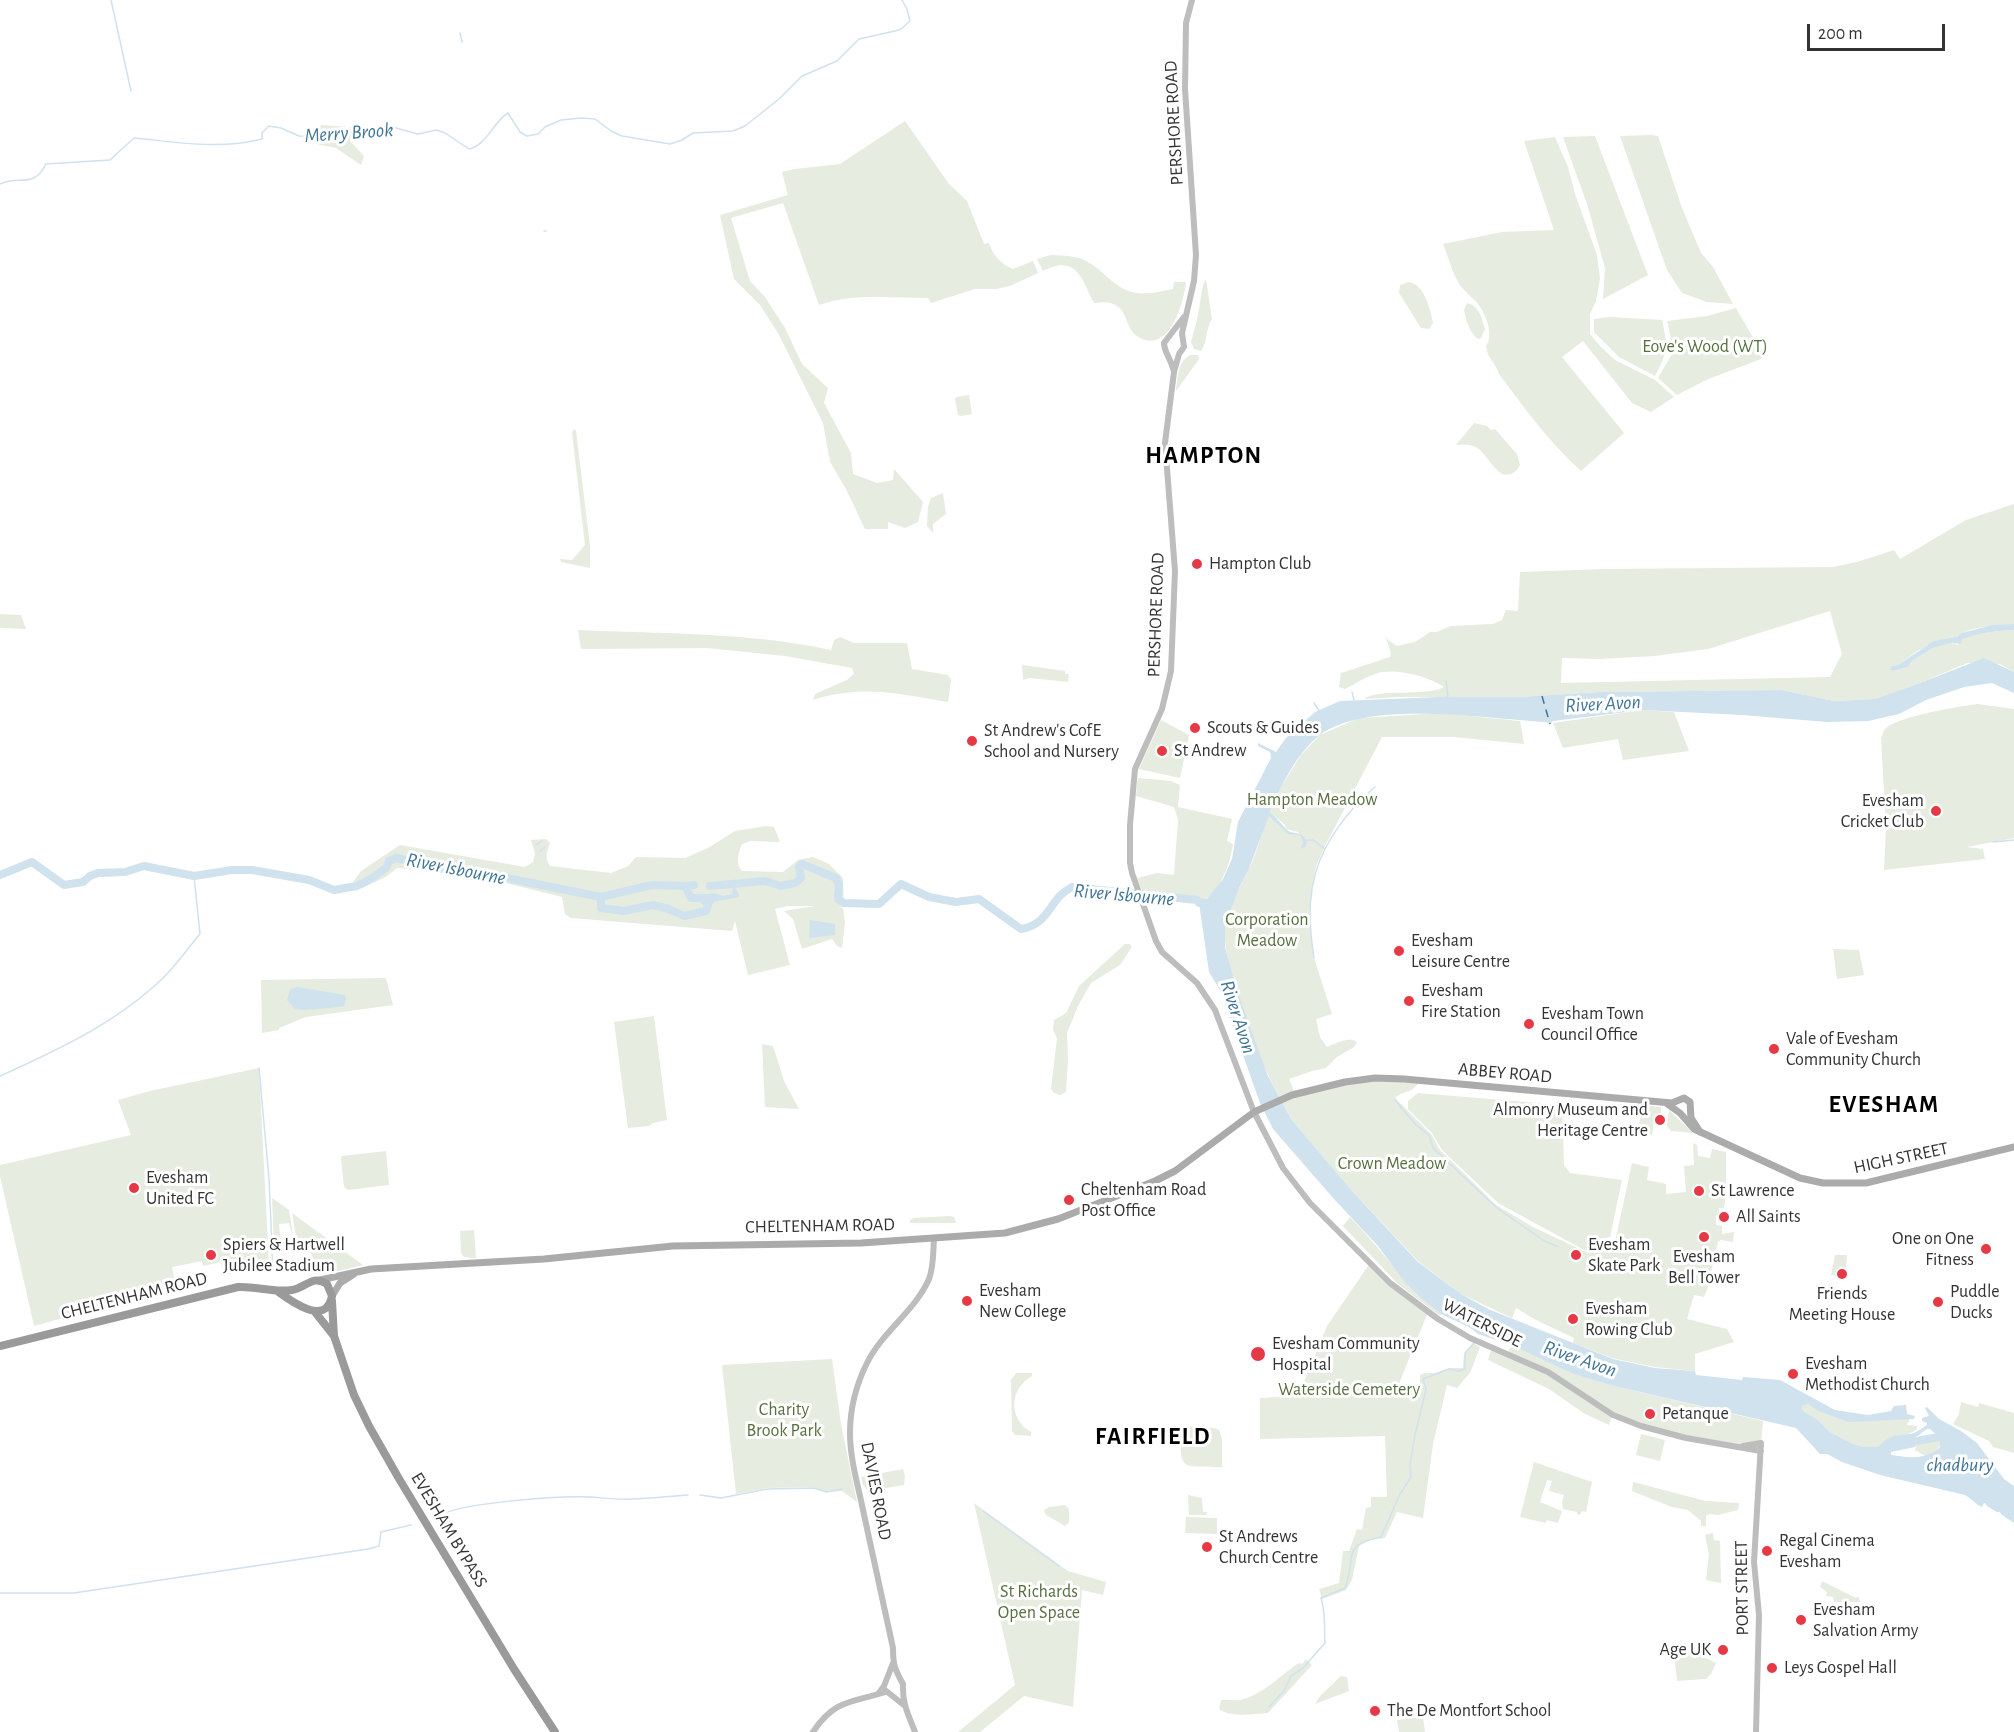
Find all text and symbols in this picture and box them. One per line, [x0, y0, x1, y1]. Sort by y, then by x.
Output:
scale bar [1810, 12, 1948, 50]
text: 200 m [1818, 25, 1863, 43]
street label: PERSHORE ROAD [1160, 60, 1188, 186]
water label: Merry Brook [304, 118, 394, 148]
park label: Eove's Wood (WT) [1642, 336, 1768, 358]
district label: HAMPTON [1145, 442, 1263, 470]
street label: PERSHORE ROAD [1143, 552, 1169, 678]
place label: Hampton Club [1209, 553, 1311, 575]
marker: Hampton Club [1190, 557, 1204, 571]
water label: River Avon [1565, 690, 1641, 718]
place label: Scouts & Guides [1207, 717, 1319, 739]
place label: St Andrew's CofE School and Nursery [984, 720, 1119, 762]
marker: Scouts & Guides [1188, 721, 1202, 735]
marker: St Andrew's CofE School and Nursery [965, 734, 979, 748]
place label: St Andrew [1174, 740, 1246, 762]
marker: St Andrew [1155, 744, 1169, 758]
park label: Hampton Meadow [1247, 789, 1377, 811]
place label: Evesham Cricket Club [1841, 790, 1924, 832]
marker: Evesham Cricket Club [1929, 804, 1943, 818]
water label: River Isbourne [404, 848, 508, 890]
water label: River Isbourne [1073, 879, 1175, 911]
park label: Corporation Meadow [1225, 909, 1309, 952]
place label: Evesham Leisure Centre [1411, 930, 1510, 972]
marker: Evesham Leisure Centre [1392, 944, 1406, 958]
water label: River Avon [1215, 977, 1261, 1057]
place label: Evesham Fire Station [1421, 980, 1501, 1022]
marker: Evesham Fire Station [1402, 994, 1416, 1008]
place label: Evesham Town Council Office [1541, 1003, 1644, 1046]
marker: Evesham Town Council Office [1522, 1017, 1536, 1031]
place label: Vale of Evesham Community Church [1786, 1028, 1921, 1070]
marker: Vale of Evesham Community Church [1767, 1042, 1781, 1056]
street label: ABBEY ROAD [1457, 1058, 1553, 1088]
district label: EVESHAM [1828, 1091, 1940, 1119]
place label: Almonry Museum and Heritage Centre [1493, 1099, 1648, 1142]
marker: Almonry Museum and Heritage Centre [1653, 1113, 1667, 1127]
street label: HIGH STREET [1852, 1137, 1950, 1179]
park label: Crown Meadow [1338, 1153, 1446, 1175]
place label: Evesham United FC [146, 1167, 214, 1210]
place label: Cheltenham Road Post Office [1081, 1179, 1206, 1222]
place label: St Lawrence [1711, 1180, 1795, 1202]
marker: Evesham United FC [127, 1181, 141, 1195]
marker: St Lawrence [1692, 1184, 1706, 1198]
marker: Cheltenham Road Post Office [1062, 1193, 1076, 1207]
place label: All Saints [1736, 1206, 1801, 1228]
marker: All Saints [1717, 1210, 1731, 1224]
street label: CHELTENHAM ROAD [745, 1214, 895, 1238]
place label: One on One Fitness [1892, 1228, 1974, 1270]
marker: Evesham Bell Tower [1697, 1230, 1711, 1244]
place label: Spiers & Hartwell Jubilee Stadium [223, 1234, 345, 1276]
place label: Evesham Skate Park [1588, 1234, 1660, 1276]
marker: One on One Fitness [1979, 1242, 1993, 1256]
place label: Evesham Bell Tower [1668, 1246, 1740, 1288]
marker: Spiers & Hartwell Jubilee Stadium [204, 1248, 218, 1262]
marker: Evesham Skate Park [1569, 1248, 1583, 1262]
street label: CHELTENHAM ROAD [59, 1267, 209, 1325]
marker: Friends Meeting House [1835, 1267, 1849, 1281]
place label: Evesham New College [979, 1280, 1066, 1322]
place label: Puddle Ducks [1950, 1281, 2000, 1324]
place label: Friends Meeting House [1789, 1283, 1895, 1326]
marker: Evesham New College [960, 1294, 974, 1308]
street label: WATERSIDE [1439, 1294, 1525, 1352]
marker: Puddle Ducks [1931, 1295, 1945, 1309]
place label: Evesham Rowing Club [1585, 1298, 1673, 1340]
marker: Evesham Rowing Club [1566, 1312, 1580, 1326]
place label: Evesham Community Hospital [1272, 1333, 1420, 1376]
water label: River Avon [1540, 1335, 1620, 1383]
marker: Evesham Community Hospital [1249, 1345, 1267, 1363]
place label: Evesham Methodist Church [1805, 1353, 1930, 1396]
marker: Evesham Methodist Church [1786, 1367, 1800, 1381]
park label: Waterside Cemetery [1278, 1379, 1420, 1401]
park label: Charity Brook Park [746, 1399, 822, 1442]
place label: Petanque [1662, 1403, 1729, 1425]
marker: Petanque [1643, 1407, 1657, 1421]
district label: FAIRFIELD [1095, 1423, 1211, 1451]
street label: DAVIES ROAD [856, 1440, 896, 1542]
water label: chadbury [1927, 1453, 1993, 1477]
street label: EVESHAM BYPASS [406, 1468, 492, 1592]
place label: St Andrews Church Centre [1219, 1526, 1318, 1568]
place label: Regal Cinema Evesham [1779, 1530, 1875, 1572]
marker: St Andrews Church Centre [1200, 1540, 1214, 1554]
street label: PORT STREET [1730, 1540, 1754, 1636]
marker: Regal Cinema Evesham [1760, 1544, 1774, 1558]
park label: St Richards Open Space [998, 1581, 1080, 1624]
place label: Evesham Salvation Army [1813, 1599, 1918, 1642]
marker: Evesham Salvation Army [1794, 1613, 1808, 1627]
place label: Age UK [1659, 1639, 1711, 1661]
marker: Age UK [1716, 1643, 1730, 1657]
place label: Leys Gospel Hall [1784, 1657, 1897, 1679]
marker: Leys Gospel Hall [1765, 1661, 1779, 1675]
place label: The De Montfort School [1387, 1700, 1552, 1722]
marker: The De Montfort School [1368, 1704, 1382, 1718]

